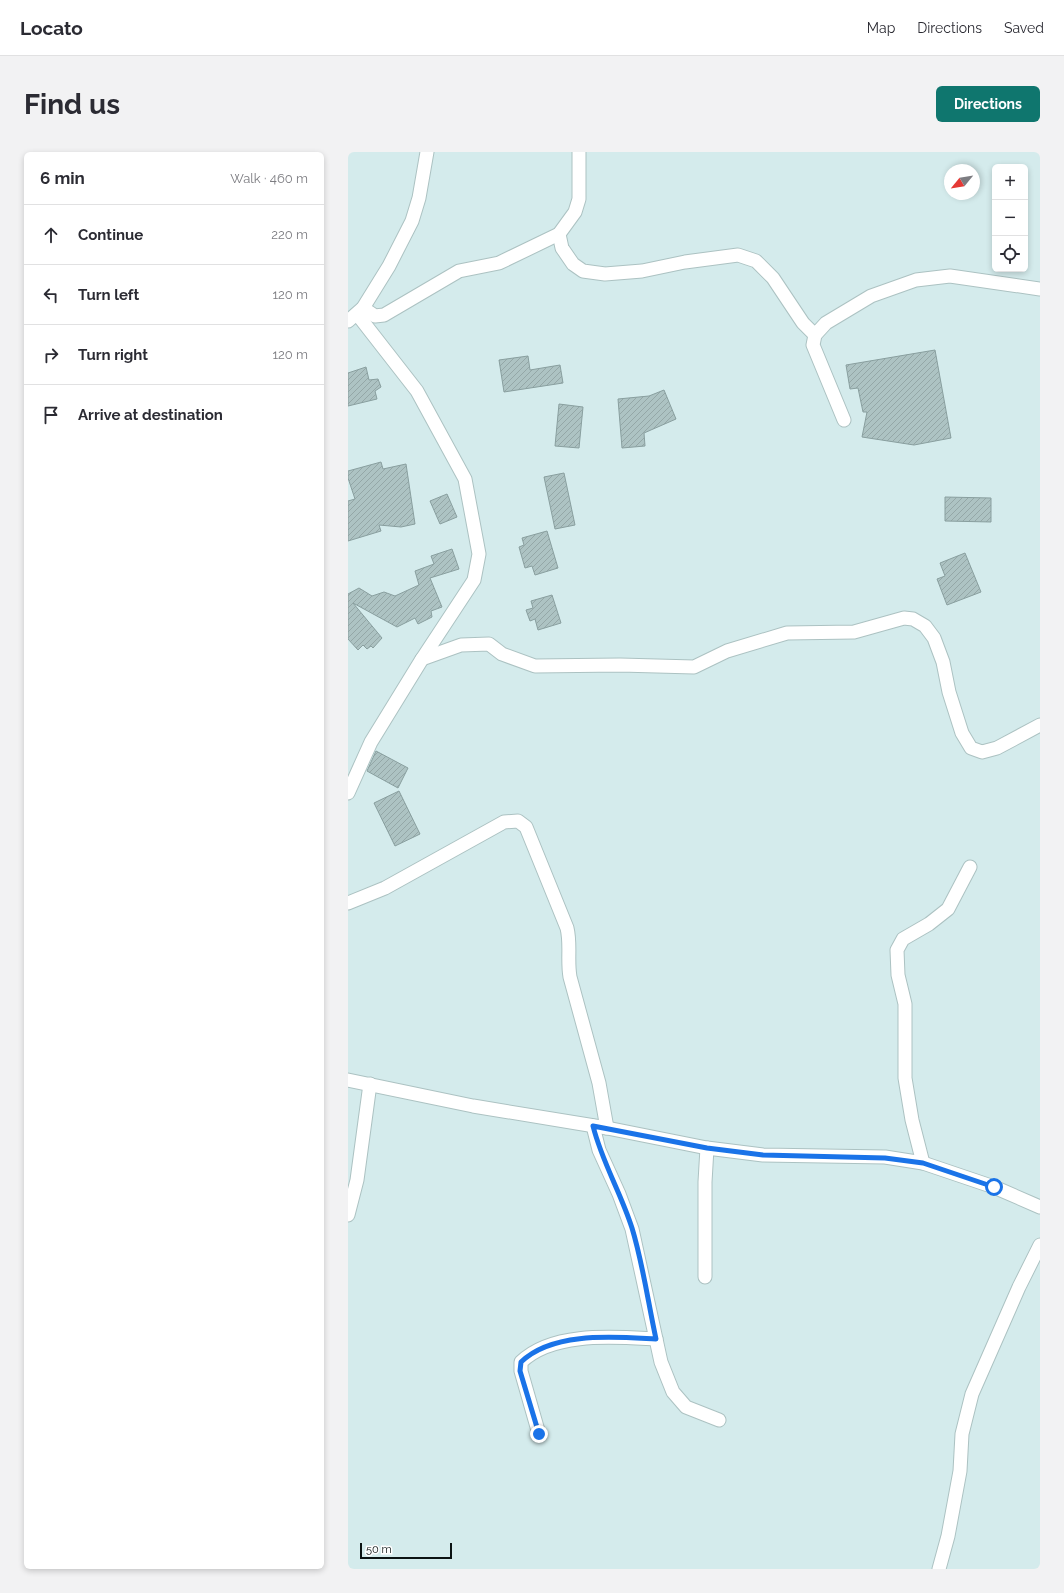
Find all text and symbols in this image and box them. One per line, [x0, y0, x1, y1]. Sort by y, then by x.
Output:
text: Locato [20, 17, 83, 39]
text: Map [867, 20, 895, 36]
text: Directions [917, 20, 982, 36]
text: Saved [1004, 20, 1044, 36]
button: Directions [936, 86, 1040, 122]
text: Find us [24, 88, 120, 121]
north arrow [944, 164, 980, 200]
map controls [992, 164, 1028, 272]
button: + [992, 164, 1028, 200]
text: 6 min [40, 168, 85, 188]
text: Walk · 460 m [230, 171, 308, 186]
button: − [992, 200, 1028, 236]
icon: ahead [40, 224, 62, 246]
text: Continue [78, 226, 143, 244]
text: 220 m [271, 227, 308, 242]
button: locate [992, 236, 1028, 272]
icon: left [40, 284, 62, 306]
text: Turn left [78, 286, 139, 304]
text: 120 m [272, 287, 308, 302]
icon: right [40, 344, 62, 366]
text: Turn right [78, 346, 148, 364]
text: 120 m [272, 347, 308, 362]
icon: arrive [40, 404, 62, 426]
text: Arrive at destination [78, 406, 223, 424]
route start [985, 1178, 1003, 1196]
route end [530, 1425, 548, 1443]
scale bar [360, 1541, 452, 1560]
text: 50 m [366, 1543, 392, 1556]

